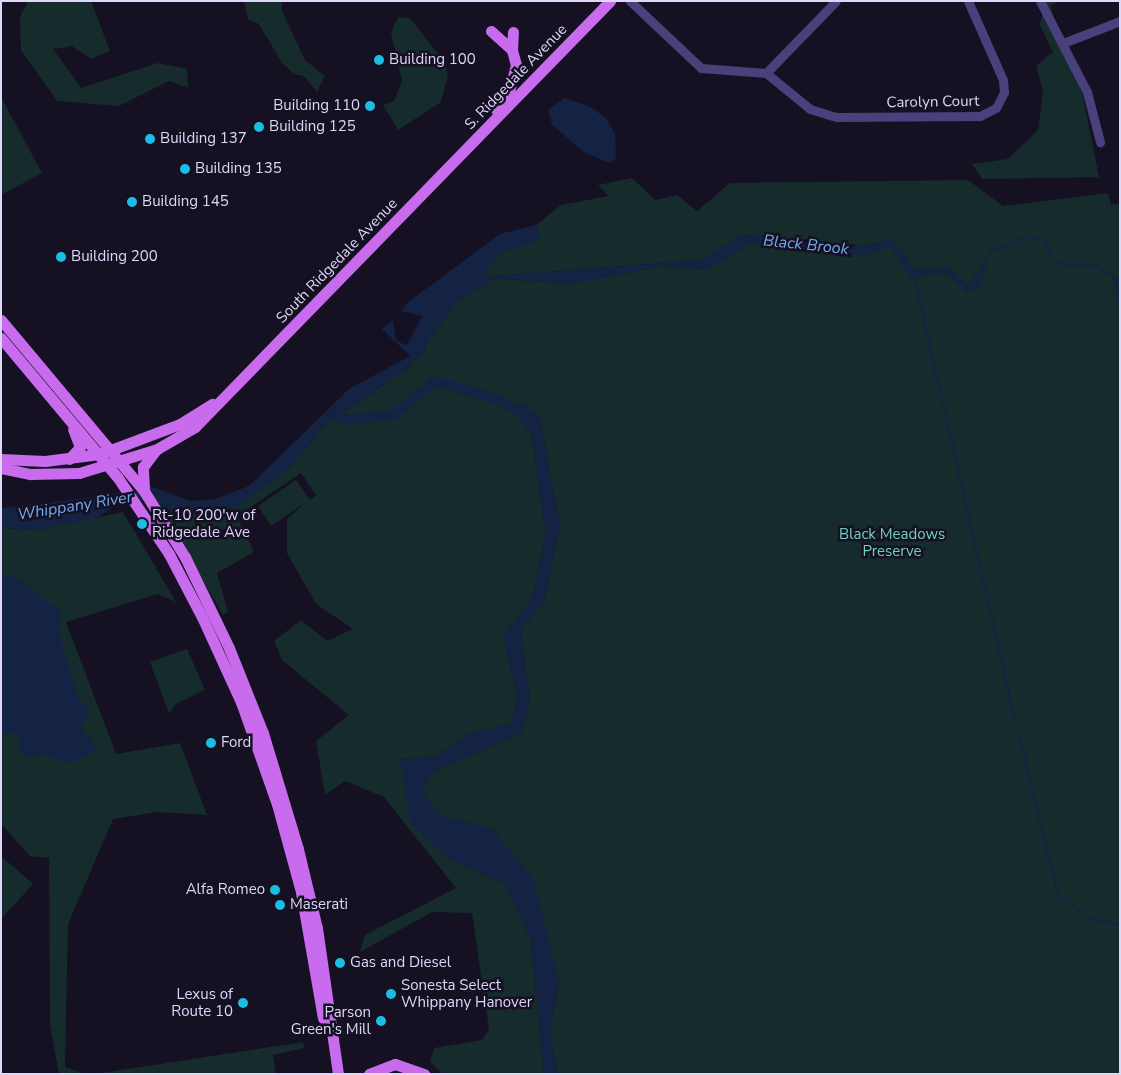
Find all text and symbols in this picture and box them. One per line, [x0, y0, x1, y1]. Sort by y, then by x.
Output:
street label: S. Ridgedale Avenue [461, 21, 571, 133]
place label: Building 100 [389, 51, 476, 69]
marker: Building 100 [373, 54, 385, 66]
street label: Carolyn Court [886, 92, 980, 112]
place label: Building 110 [273, 97, 360, 115]
marker: Building 110 [364, 100, 376, 112]
place label: Building 125 [269, 118, 356, 136]
marker: Building 125 [253, 121, 265, 133]
place label: Building 137 [160, 130, 247, 148]
marker: Building 137 [144, 133, 156, 145]
place label: Building 135 [195, 160, 282, 178]
marker: Building 135 [179, 163, 191, 175]
place label: Building 145 [142, 193, 229, 211]
street label: South Ridgedale Avenue [273, 195, 401, 327]
marker: Building 145 [126, 196, 138, 208]
water label: Black Brook [762, 231, 850, 259]
place label: Building 200 [71, 248, 158, 266]
marker: Building 200 [55, 251, 67, 263]
water label: Whippany River [16, 487, 134, 525]
place label: Rt-10 200'w of Ridgedale Ave [152, 506, 255, 541]
marker: Rt-10 200'w of Ridgedale Ave [136, 518, 148, 530]
park label: Black Meadows Preserve [839, 525, 945, 560]
place label: Ford [221, 734, 251, 752]
marker: Ford [205, 737, 217, 749]
place label: Alfa Romeo [186, 881, 265, 899]
marker: Alfa Romeo [269, 884, 281, 896]
place label: Maserati [290, 896, 348, 914]
marker: Maserati [274, 899, 286, 911]
place label: Gas and Diesel [350, 954, 451, 972]
marker: Gas and Diesel [334, 957, 346, 969]
place label: Sonesta Select Whippany Hanover [401, 976, 532, 1011]
place label: Lexus of Route 10 [171, 985, 233, 1020]
marker: Sonesta Select Whippany Hanover [385, 988, 397, 1000]
marker: Lexus of Route 10 [237, 997, 249, 1009]
place label: Parson Green's Mill [291, 1003, 371, 1038]
marker: Parson Green's Mill [375, 1015, 387, 1027]

